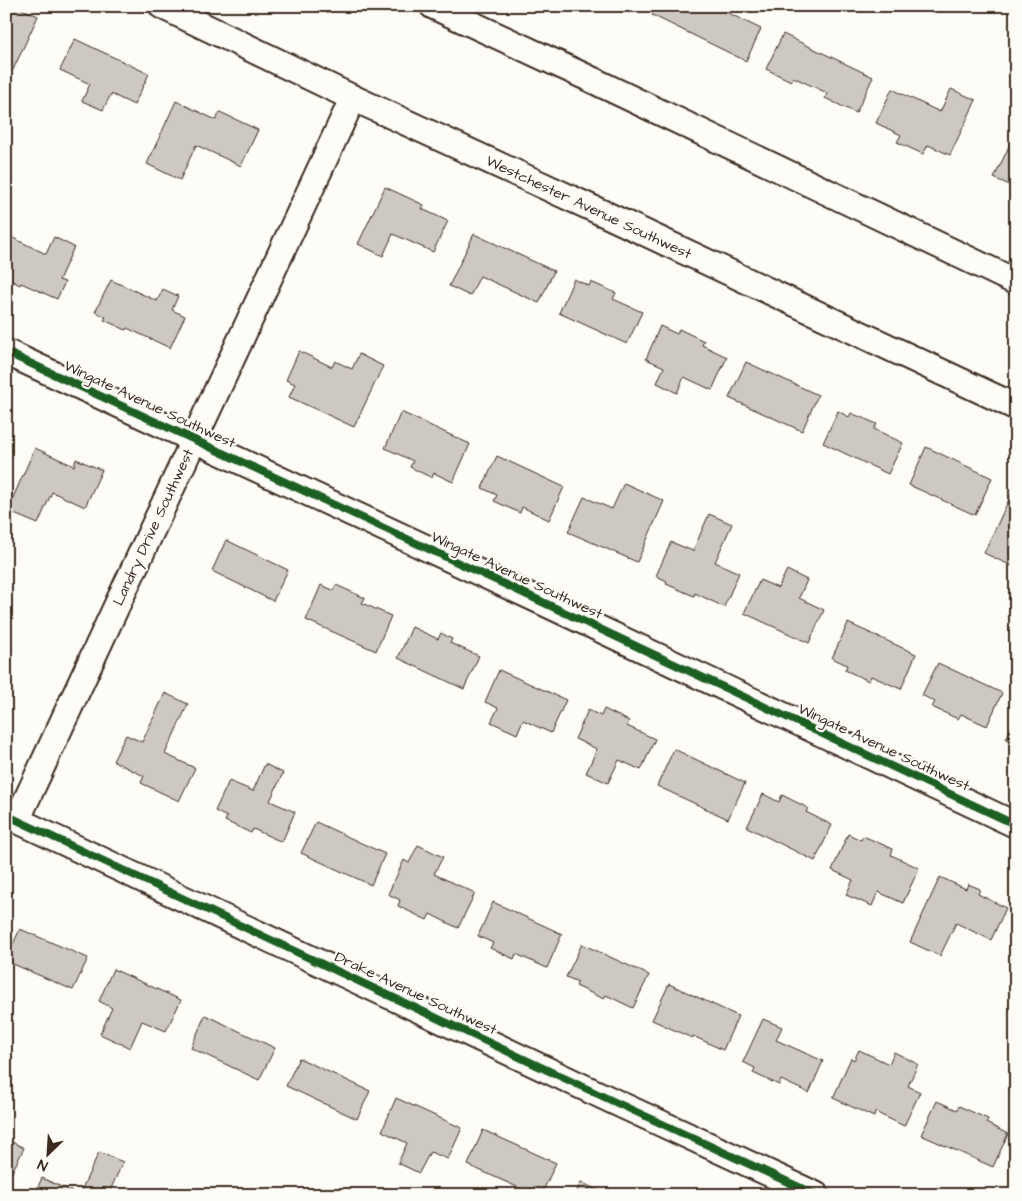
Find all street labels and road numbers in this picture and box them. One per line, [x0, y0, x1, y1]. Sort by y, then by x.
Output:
street label: Westchester Avenue Southwest [483, 150, 695, 264]
street label: Wingate Avenue Southwest [60, 355, 239, 454]
street label: Landry Drive Southwest [108, 445, 200, 610]
street label: Wingate Avenue Southwest [427, 526, 606, 625]
street label: Wingate Avenue Southwest [794, 698, 973, 797]
street label: Drake Avenue Southwest [331, 947, 500, 1040]

